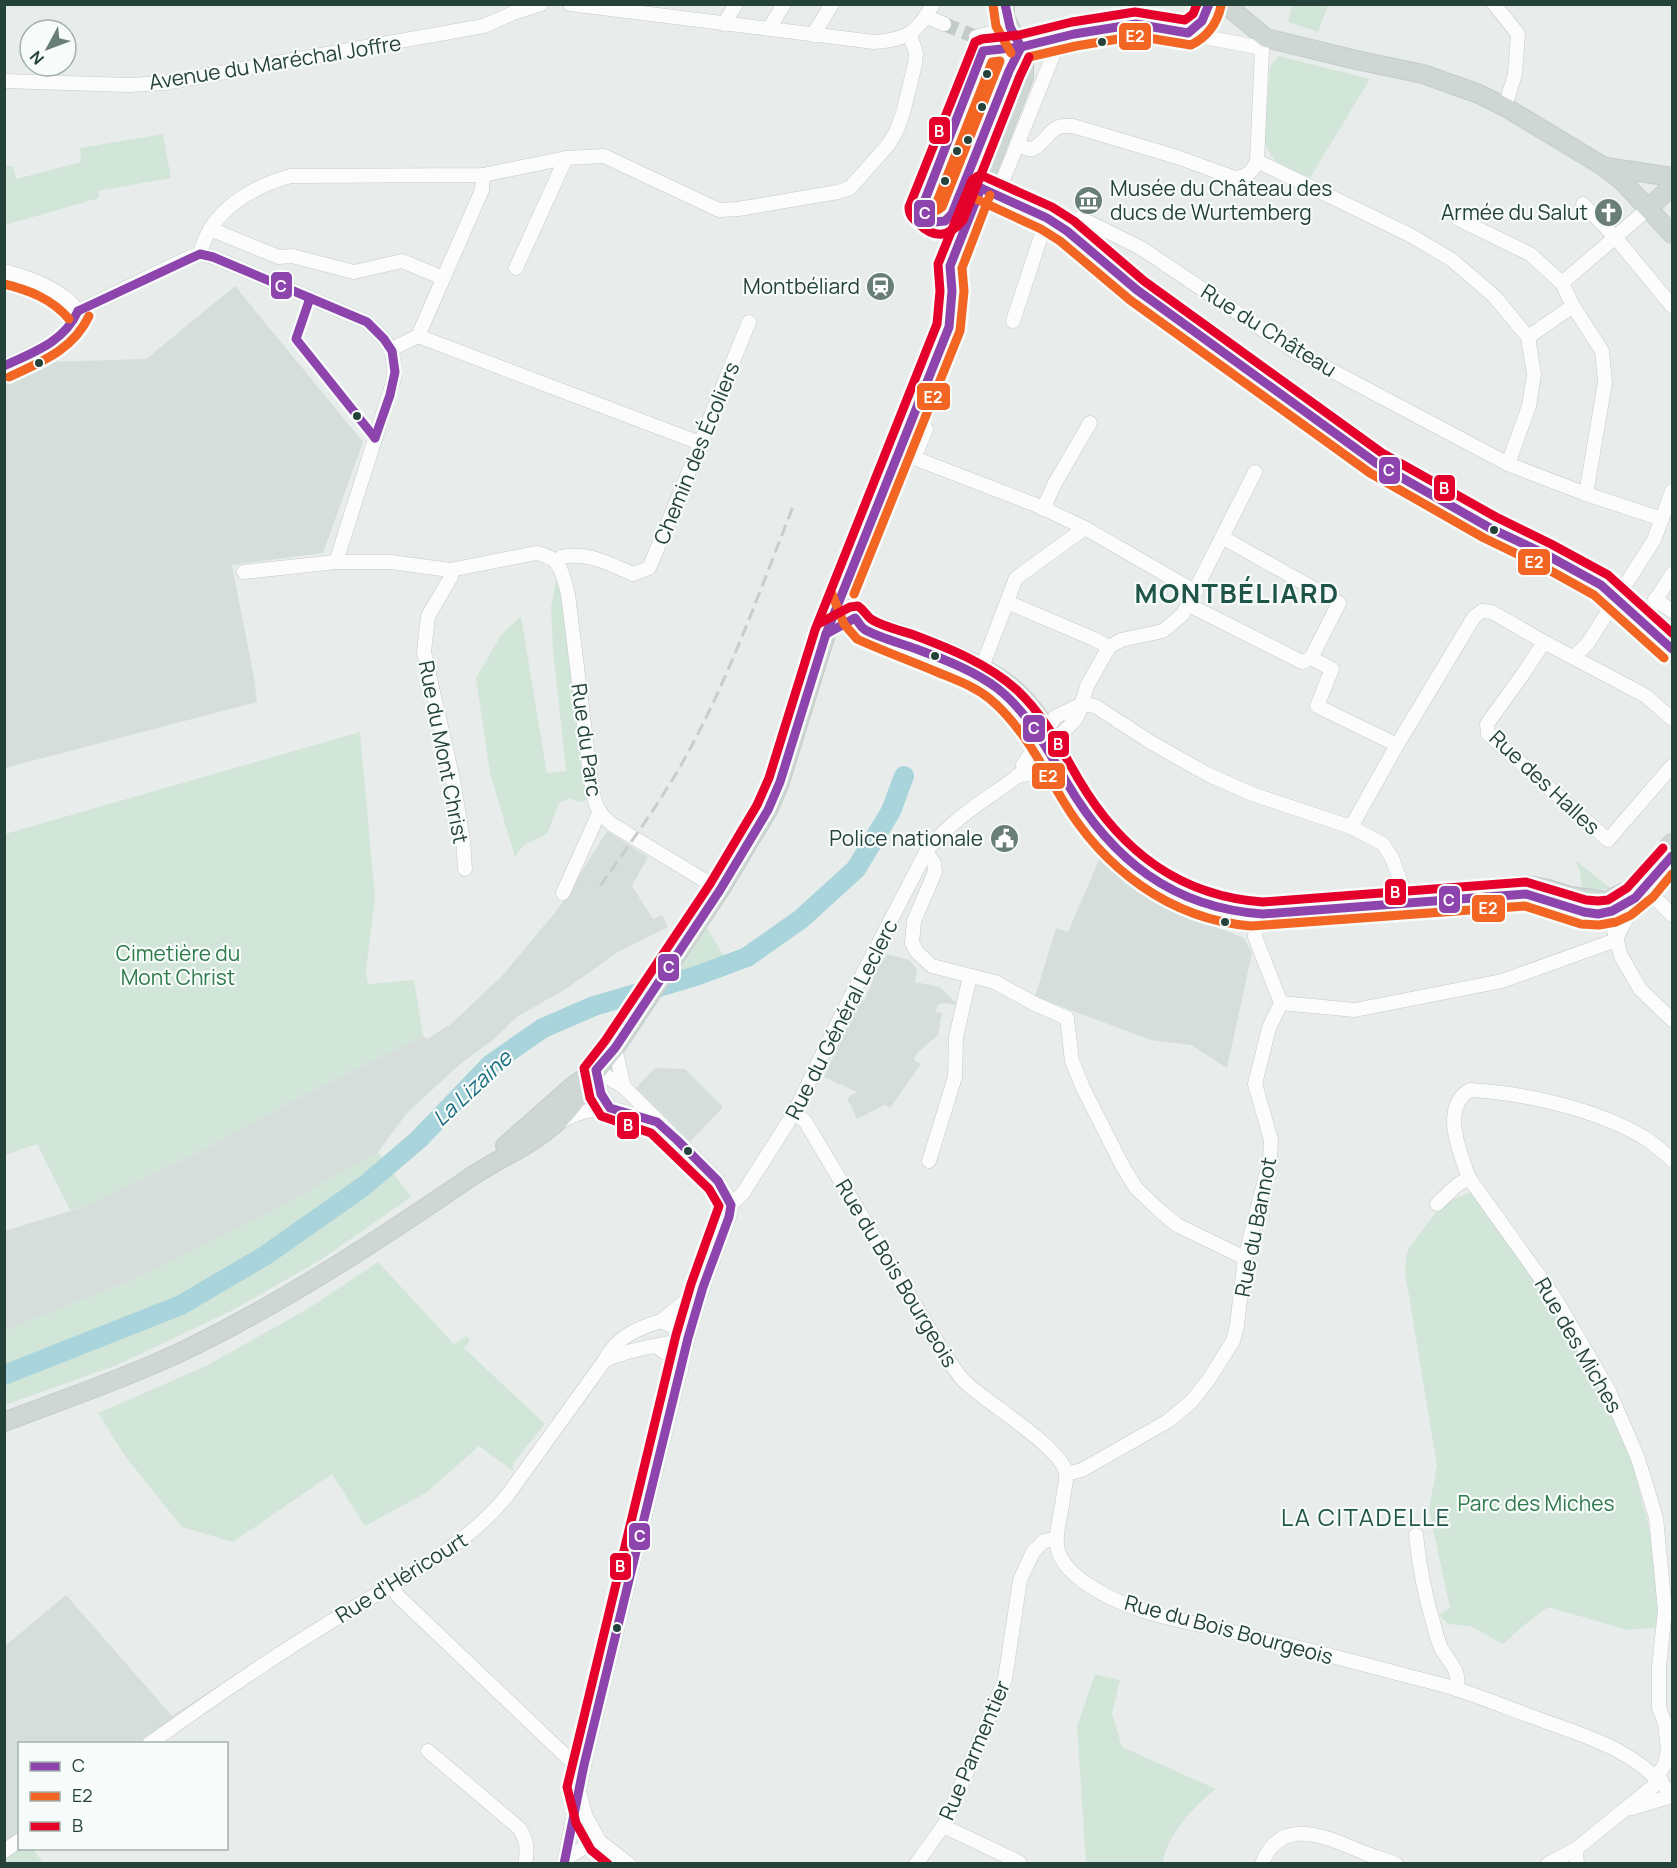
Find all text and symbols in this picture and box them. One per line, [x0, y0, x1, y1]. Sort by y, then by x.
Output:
north arrow [18, 18, 78, 78]
line badge: E2 [1118, 22, 1152, 51]
text: E2 [1126, 25, 1144, 47]
street label: Avenue du Maréchal Joffre [147, 28, 403, 96]
unlabelled marker [1096, 36, 1108, 48]
text: N [25, 46, 49, 69]
unlabelled marker [981, 68, 993, 80]
unlabelled marker [976, 101, 988, 113]
line badge: B [928, 116, 951, 145]
text: B [934, 120, 944, 142]
unlabelled marker [962, 134, 974, 146]
unlabelled marker [951, 145, 963, 157]
place label: Musée du Château des ducs de Wurtemberg [1110, 174, 1332, 226]
unlabelled marker [939, 175, 951, 187]
museum icon: Musée du Château des ducs de Wurtemberg [1073, 184, 1105, 216]
church icon: Armée du Salut [1593, 196, 1625, 228]
place label: Armée du Salut [1441, 198, 1588, 226]
line badge: C [913, 199, 936, 228]
text: C [919, 202, 931, 224]
station icon: Montbéliard [865, 270, 897, 302]
line badge: C [270, 271, 293, 300]
place label: Montbéliard [743, 272, 860, 300]
text: C [275, 275, 287, 297]
street label: Rue du Château [1196, 277, 1342, 383]
unlabelled marker [33, 357, 45, 369]
street label: Chemin des Écoliers [647, 357, 745, 549]
line badge: E2 [916, 382, 951, 411]
text: E2 [924, 386, 942, 408]
unlabelled marker [351, 410, 363, 422]
line badge: C [1378, 456, 1401, 485]
text: C [1383, 459, 1395, 481]
line badge: B [1433, 474, 1456, 502]
text: B [1439, 477, 1449, 499]
unlabelled marker [1488, 524, 1500, 536]
line badge: E2 [1517, 548, 1551, 576]
text: E2 [1525, 551, 1543, 573]
district label: MONTBÉLIARD [1134, 574, 1340, 611]
unlabelled marker [929, 650, 941, 662]
street label: Rue du Mont Christ [413, 658, 475, 846]
street label: Rue du Parc [565, 682, 609, 798]
line badge: C [1022, 714, 1046, 743]
text: C [1028, 717, 1040, 739]
street label: Rue des Halles [1484, 724, 1606, 840]
line badge: B [1047, 730, 1070, 758]
text: B [1053, 733, 1063, 755]
line badge: E2 [1031, 762, 1066, 790]
text: E2 [1039, 765, 1057, 787]
public building icon: Police nationale [988, 822, 1020, 854]
place label: Police nationale [829, 824, 983, 852]
line badge: B [1384, 878, 1407, 906]
text: B [1390, 881, 1400, 903]
line badge: C [1438, 885, 1461, 914]
text: C [1443, 889, 1455, 911]
line badge: E2 [1471, 894, 1506, 923]
text: E2 [1479, 897, 1497, 919]
street label: Rue du Général Leclerc [778, 914, 904, 1124]
unlabelled marker [1219, 916, 1231, 928]
park label: Cimetière du Mont Christ [116, 939, 240, 991]
line badge: C [657, 953, 680, 982]
text: C [663, 956, 675, 978]
water label: La Lizaine [426, 1043, 519, 1133]
line badge: B [616, 1111, 640, 1140]
text: B [623, 1114, 633, 1136]
unlabelled marker [682, 1145, 694, 1157]
street label: Rue du Bannot [1228, 1155, 1282, 1299]
street label: Rue du Bois Bourgeois [830, 1174, 964, 1372]
street label: Rue des Miches [1529, 1272, 1629, 1418]
park label: Parc des Miches [1458, 1489, 1614, 1517]
district label: LA CITADELLE [1281, 1500, 1451, 1533]
line badge: C [628, 1522, 651, 1551]
street label: Rue d'Héricourt [330, 1525, 472, 1629]
text: C [634, 1525, 646, 1547]
line badge: B [609, 1552, 632, 1581]
text: B [615, 1555, 625, 1577]
street label: Rue du Bois Bourgeois [1122, 1588, 1336, 1670]
unlabelled marker [611, 1622, 623, 1634]
street label: Rue Parmentier [932, 1676, 1016, 1824]
legend [18, 1742, 228, 1850]
text: C [72, 1753, 85, 1777]
text: E2 [72, 1783, 93, 1807]
text: B [72, 1813, 83, 1837]

